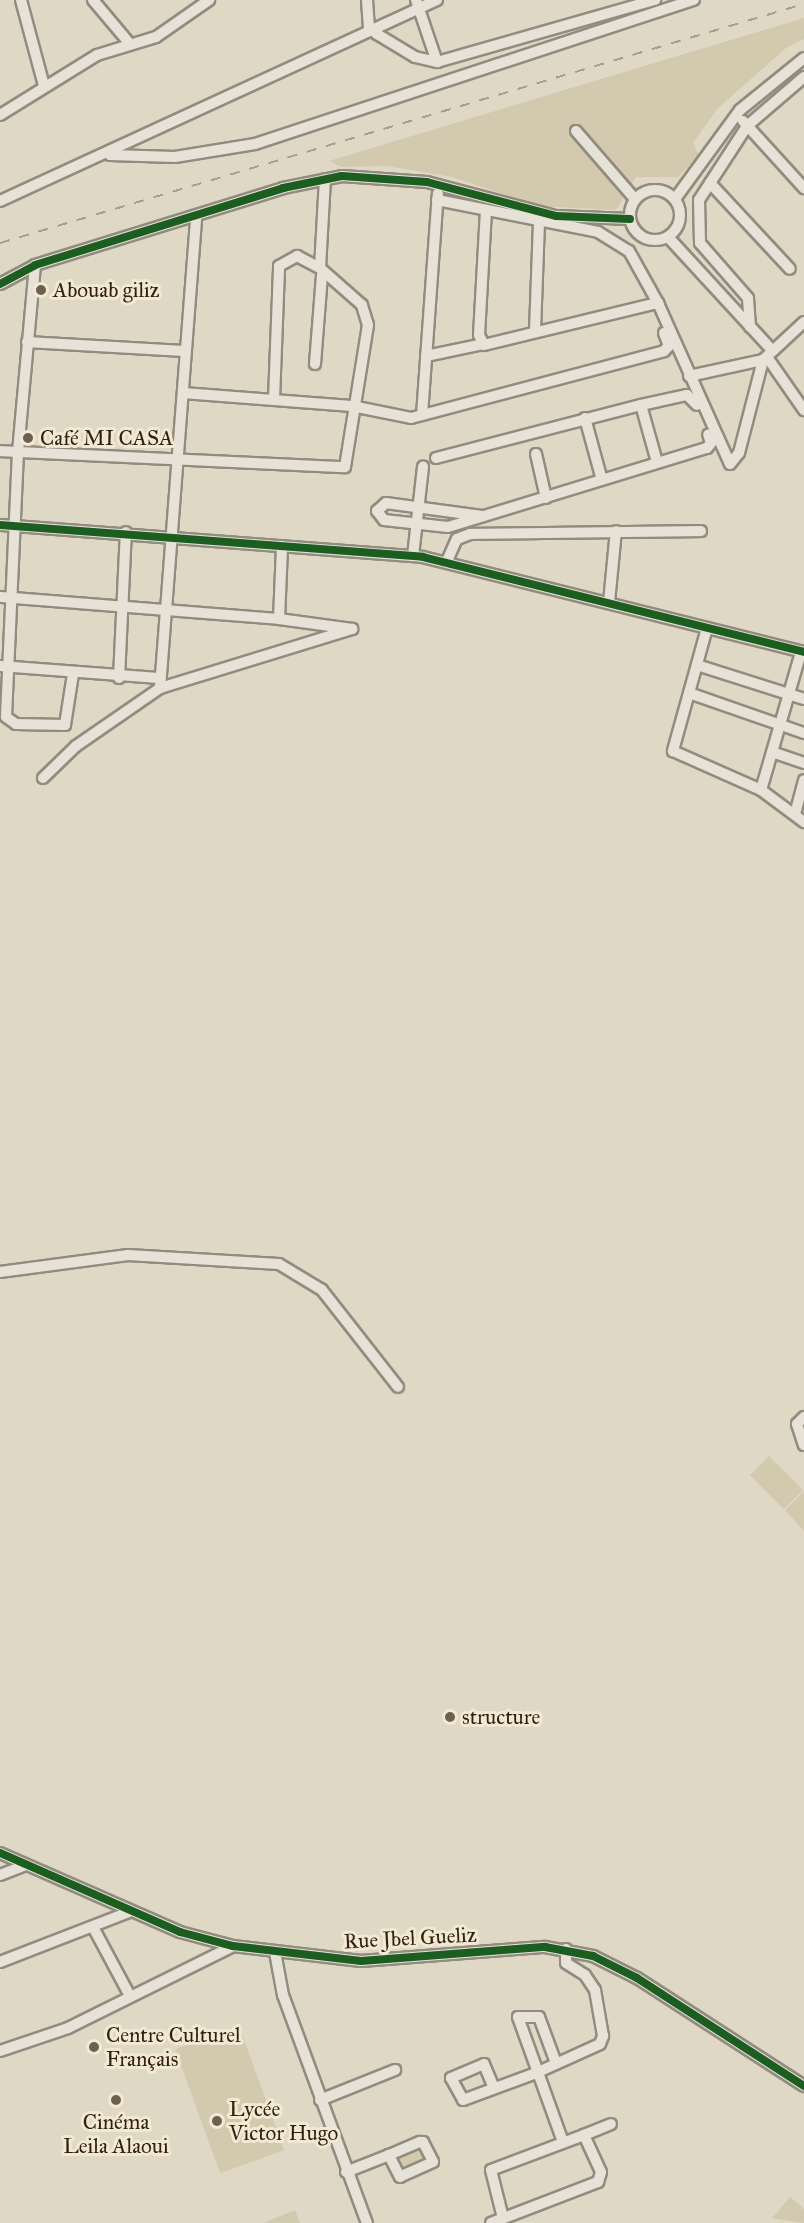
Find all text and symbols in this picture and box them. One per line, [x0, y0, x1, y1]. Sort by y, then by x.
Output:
place label: Abouab giliz [53, 277, 160, 303]
marker: Abouab giliz [34, 283, 48, 297]
place label: Café MI CASA [40, 425, 173, 451]
marker: Café MI CASA [21, 431, 35, 445]
place label: structure [462, 1704, 540, 1730]
marker: structure [443, 1710, 457, 1724]
street label: Rue Jbel Gueliz [343, 1922, 477, 1954]
place label: Centre Culturel Français [106, 2022, 241, 2072]
marker: Centre Culturel Français [87, 2040, 101, 2054]
marker: Cinéma Leila Alaoui [109, 2093, 123, 2107]
place label: Lycée Victor Hugo [229, 2096, 338, 2146]
place label: Cinéma Leila Alaoui [63, 2109, 169, 2159]
marker: Lycée Victor Hugo [210, 2114, 224, 2128]

